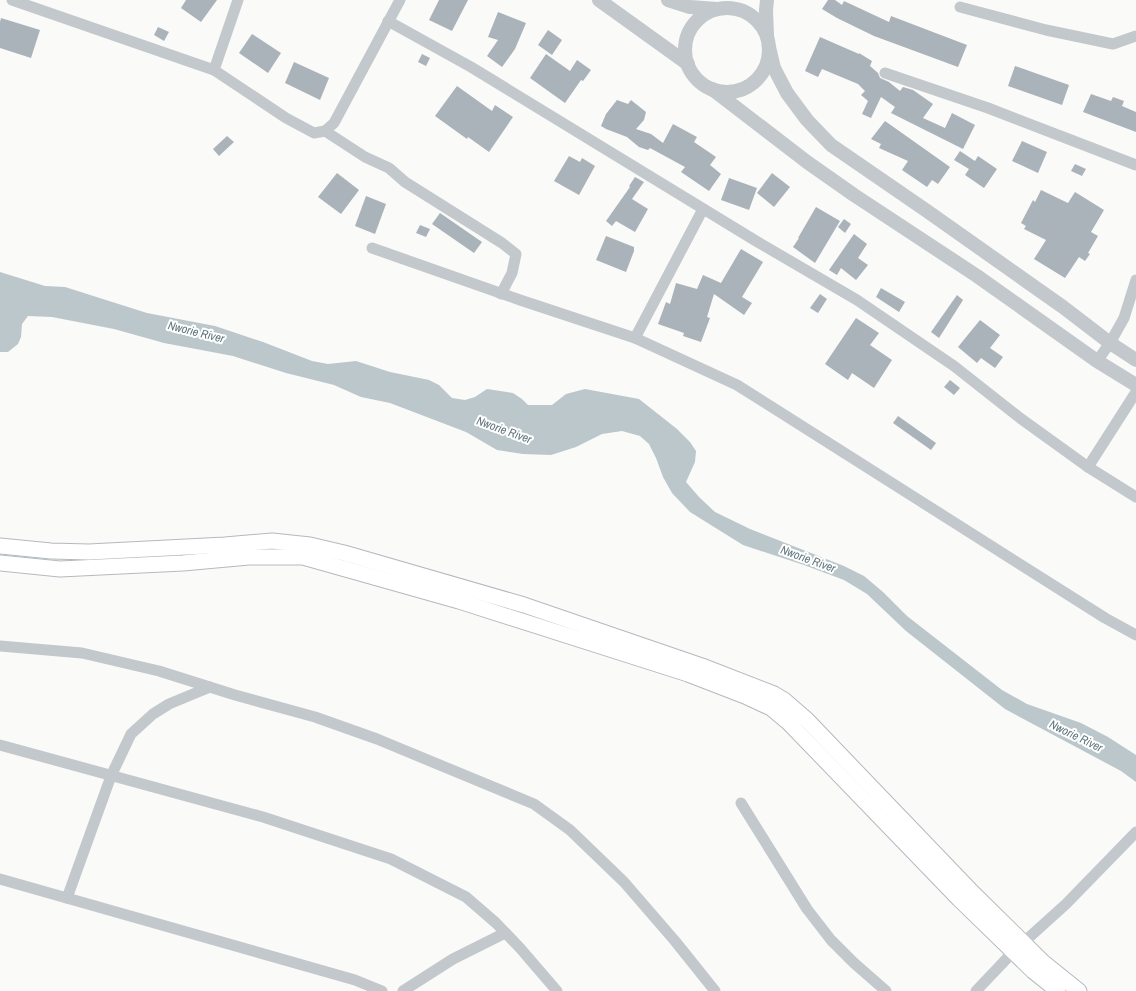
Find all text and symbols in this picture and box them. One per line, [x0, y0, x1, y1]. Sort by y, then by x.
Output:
water label: Nworie River [166, 317, 226, 347]
water label: Nworie River [474, 413, 534, 448]
water label: Nworie River [778, 542, 838, 577]
water label: Nworie River [1047, 716, 1106, 756]

